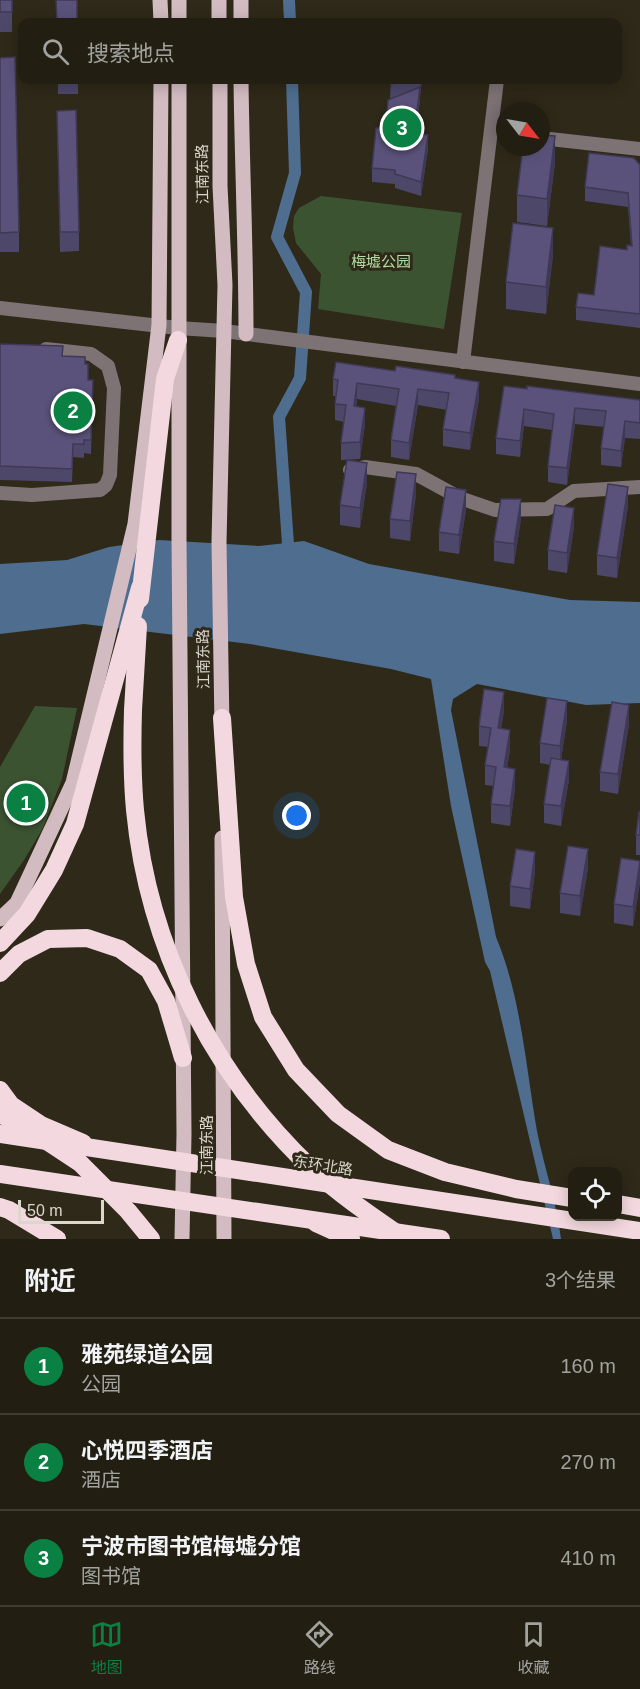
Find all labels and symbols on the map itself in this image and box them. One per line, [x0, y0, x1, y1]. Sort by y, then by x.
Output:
north arrow [496, 102, 550, 156]
pin: 3 [382, 106, 422, 150]
street label: 江南东路 [193, 144, 211, 204]
park label: 梅墟公园 [351, 253, 411, 270]
pin: 2 [54, 388, 92, 434]
street label: 江南东路 [194, 629, 212, 689]
pin: 1 [6, 780, 46, 826]
your location [282, 801, 311, 830]
street label: 江南东路 [198, 1115, 215, 1175]
street label: 东环北路 [292, 1152, 354, 1178]
scale bar [18, 1197, 104, 1224]

